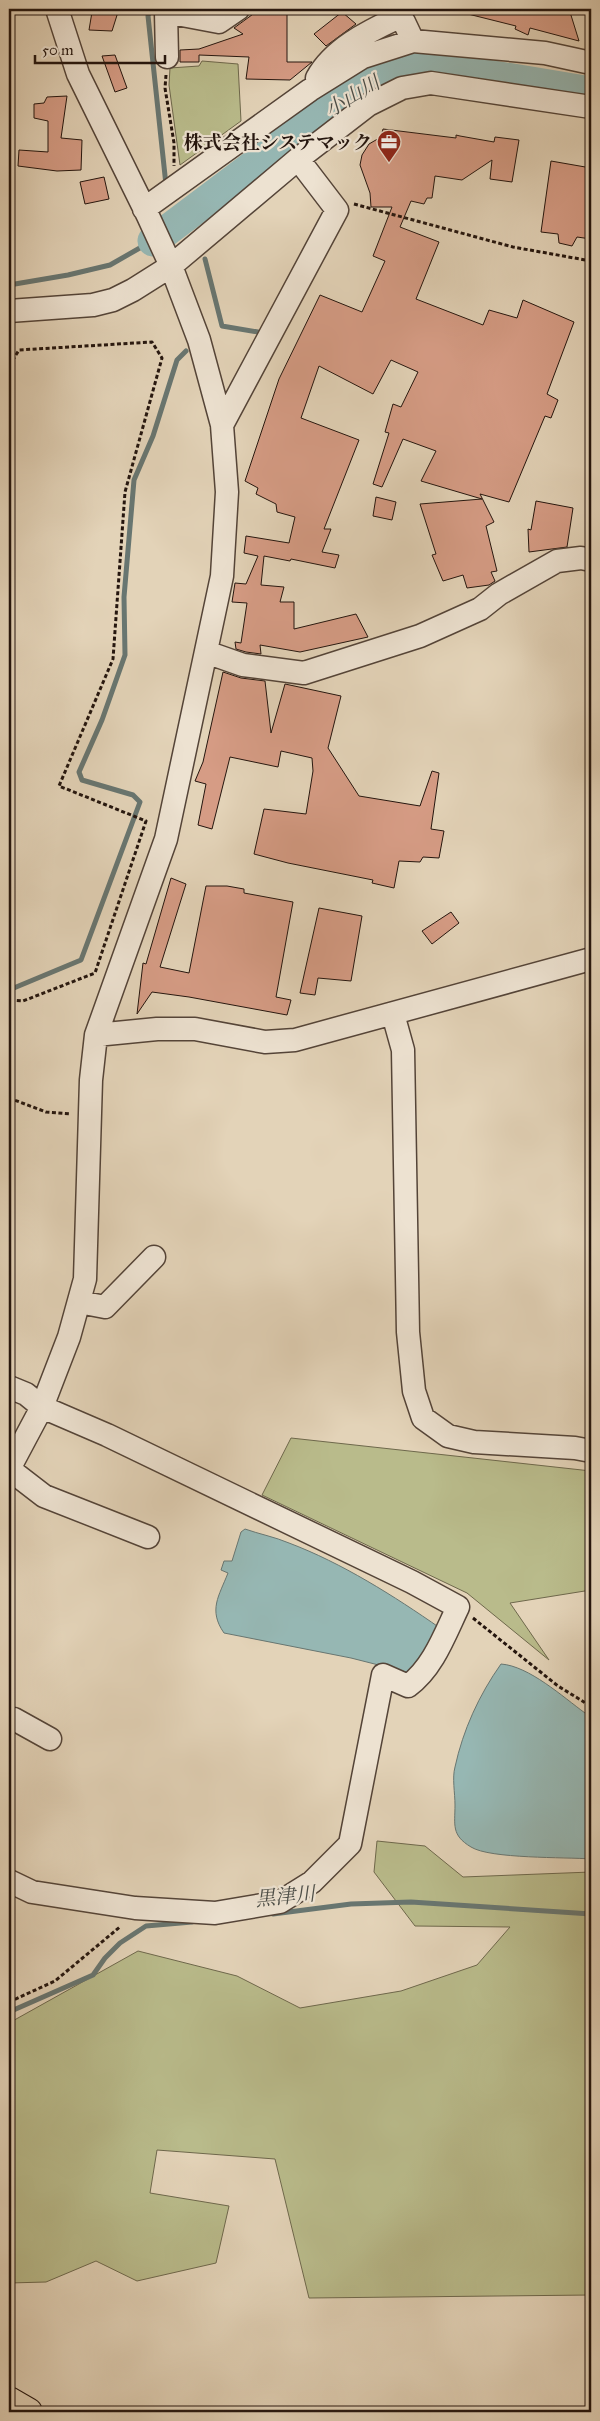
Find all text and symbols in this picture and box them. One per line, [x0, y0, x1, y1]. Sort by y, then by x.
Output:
scale bar [35, 32, 165, 64]
text: 50 m [42, 41, 74, 59]
water label: 小山川 [320, 69, 386, 122]
office icon: 株式会社システマック [376, 129, 402, 163]
place label: 株式会社システマック [184, 131, 372, 154]
water label: 黒津川 [254, 1881, 318, 1911]

